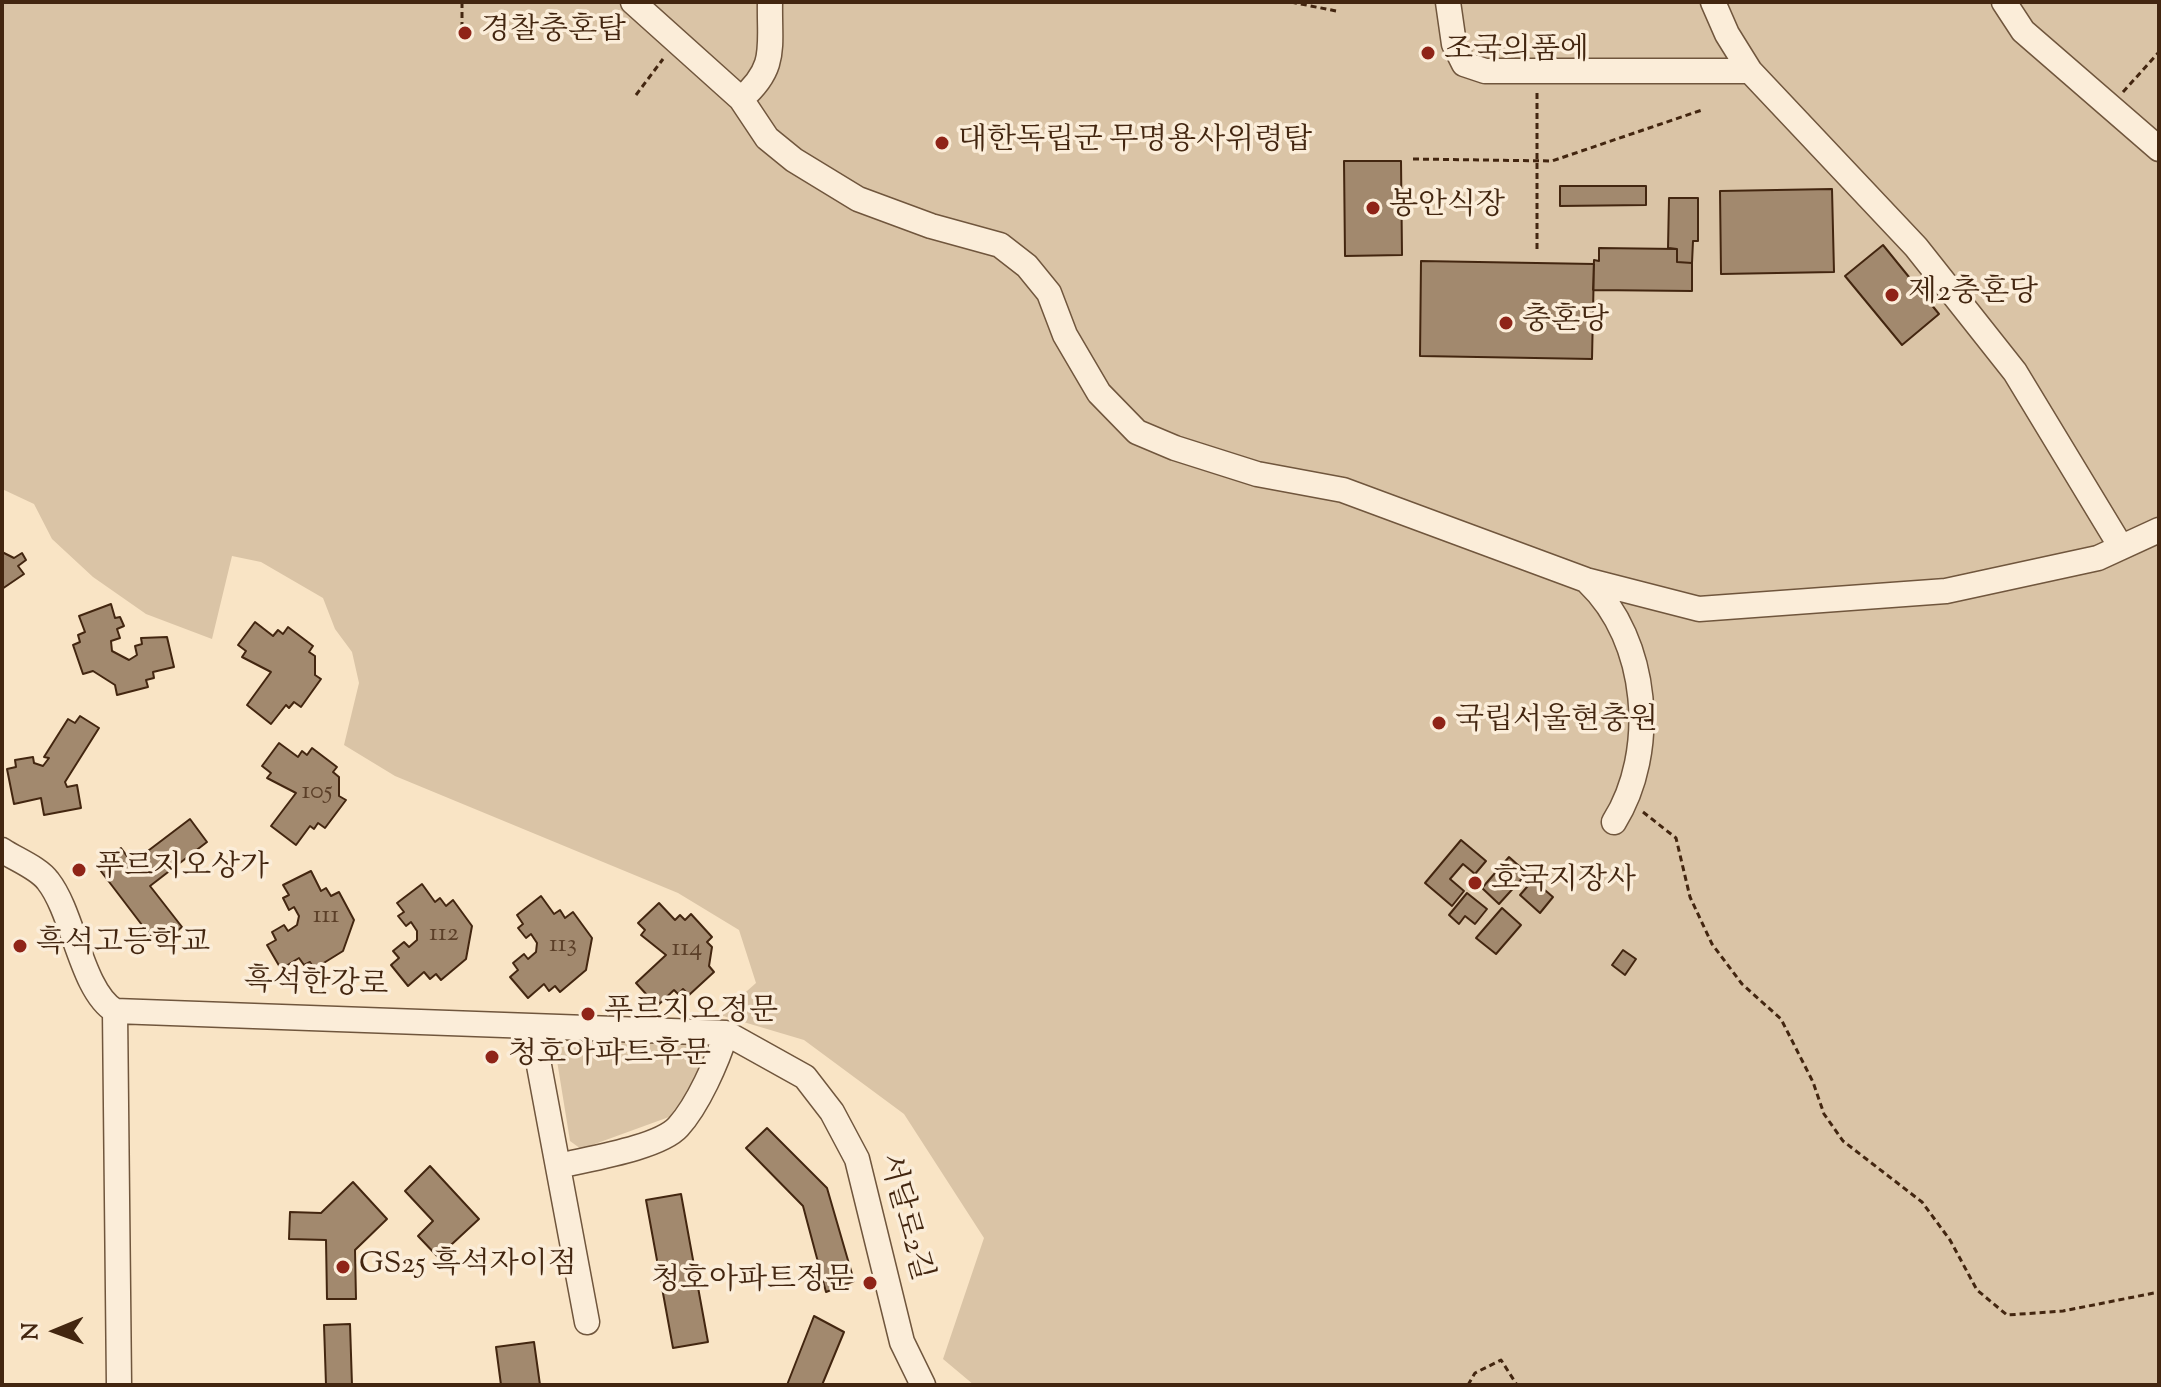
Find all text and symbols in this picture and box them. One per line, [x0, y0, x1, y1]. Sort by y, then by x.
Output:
place label: 경찰충혼탑 [481, 15, 626, 51]
marker: 경찰충혼탑 [456, 24, 474, 42]
place label: 조국의품에 [1444, 35, 1589, 71]
marker: 조국의품에 [1419, 44, 1437, 62]
place label: 대한독립군 무명용사위령탑 [958, 125, 1312, 161]
marker: 대한독립군 무명용사위령탑 [933, 134, 951, 152]
place label: 봉안식장 [1389, 190, 1505, 226]
marker: 봉안식장 [1364, 199, 1382, 217]
place label: 제2충혼당 [1908, 277, 2038, 313]
marker: 제2충혼당 [1883, 286, 1901, 304]
place label: 충혼당 [1522, 305, 1609, 341]
marker: 충혼당 [1497, 314, 1515, 332]
place label: 국립서울현충원 [1455, 705, 1658, 741]
marker: 국립서울현충원 [1430, 714, 1448, 732]
house number: 105 [301, 778, 333, 810]
place label: 푸르지오상가 [95, 852, 269, 888]
marker: 푸르지오상가 [70, 861, 88, 879]
place label: 호국지장사 [1491, 865, 1636, 901]
marker: 호국지장사 [1466, 874, 1484, 892]
house number: 111 [313, 902, 339, 934]
house number: 112 [429, 920, 459, 952]
place label: 흑석고등학교 [36, 928, 210, 964]
house number: 113 [549, 931, 577, 963]
house number: 114 [672, 935, 702, 967]
marker: 흑석고등학교 [11, 937, 29, 955]
street label: 흑석한강로 [243, 965, 389, 1007]
place label: 푸르지오정문 [604, 996, 778, 1032]
marker: 푸르지오정문 [579, 1005, 597, 1023]
place label: 청호아파트후문 [508, 1039, 711, 1075]
marker: 청호아파트후문 [483, 1048, 501, 1066]
street label: 서달로2길 [869, 1151, 937, 1285]
place label: GS25 흑석자이점 [359, 1249, 577, 1285]
marker: GS25 흑석자이점 [334, 1258, 352, 1276]
place label: 청호아파트정문 [651, 1265, 854, 1301]
marker: 청호아파트정문 [861, 1274, 879, 1292]
north arrow [16, 1291, 96, 1371]
text: N [16, 1322, 48, 1340]

